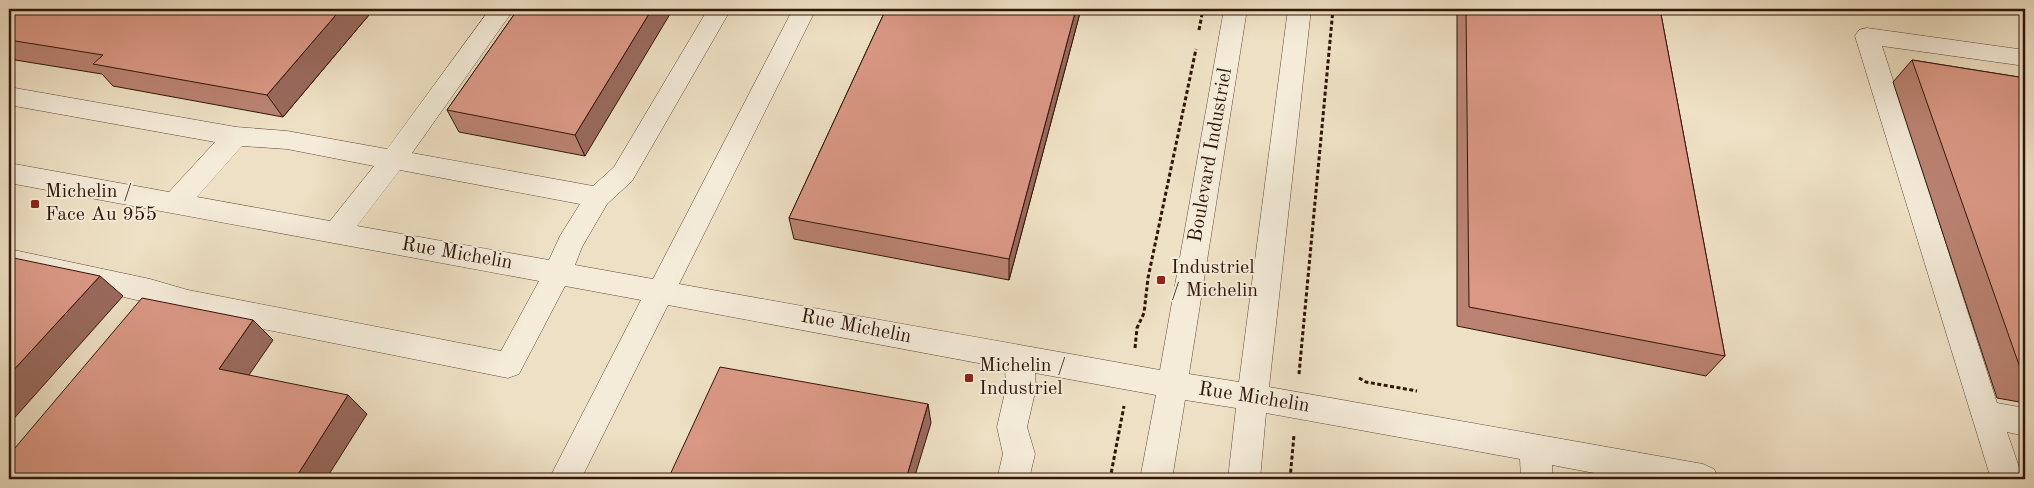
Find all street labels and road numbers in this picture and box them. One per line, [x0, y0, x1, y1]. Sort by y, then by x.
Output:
street label: Boulevard Industriel [1186, 66, 1236, 244]
street label: Rue Michelin [400, 234, 514, 274]
street label: Rue Michelin [799, 306, 913, 348]
street label: Rue Michelin [1197, 379, 1311, 417]

